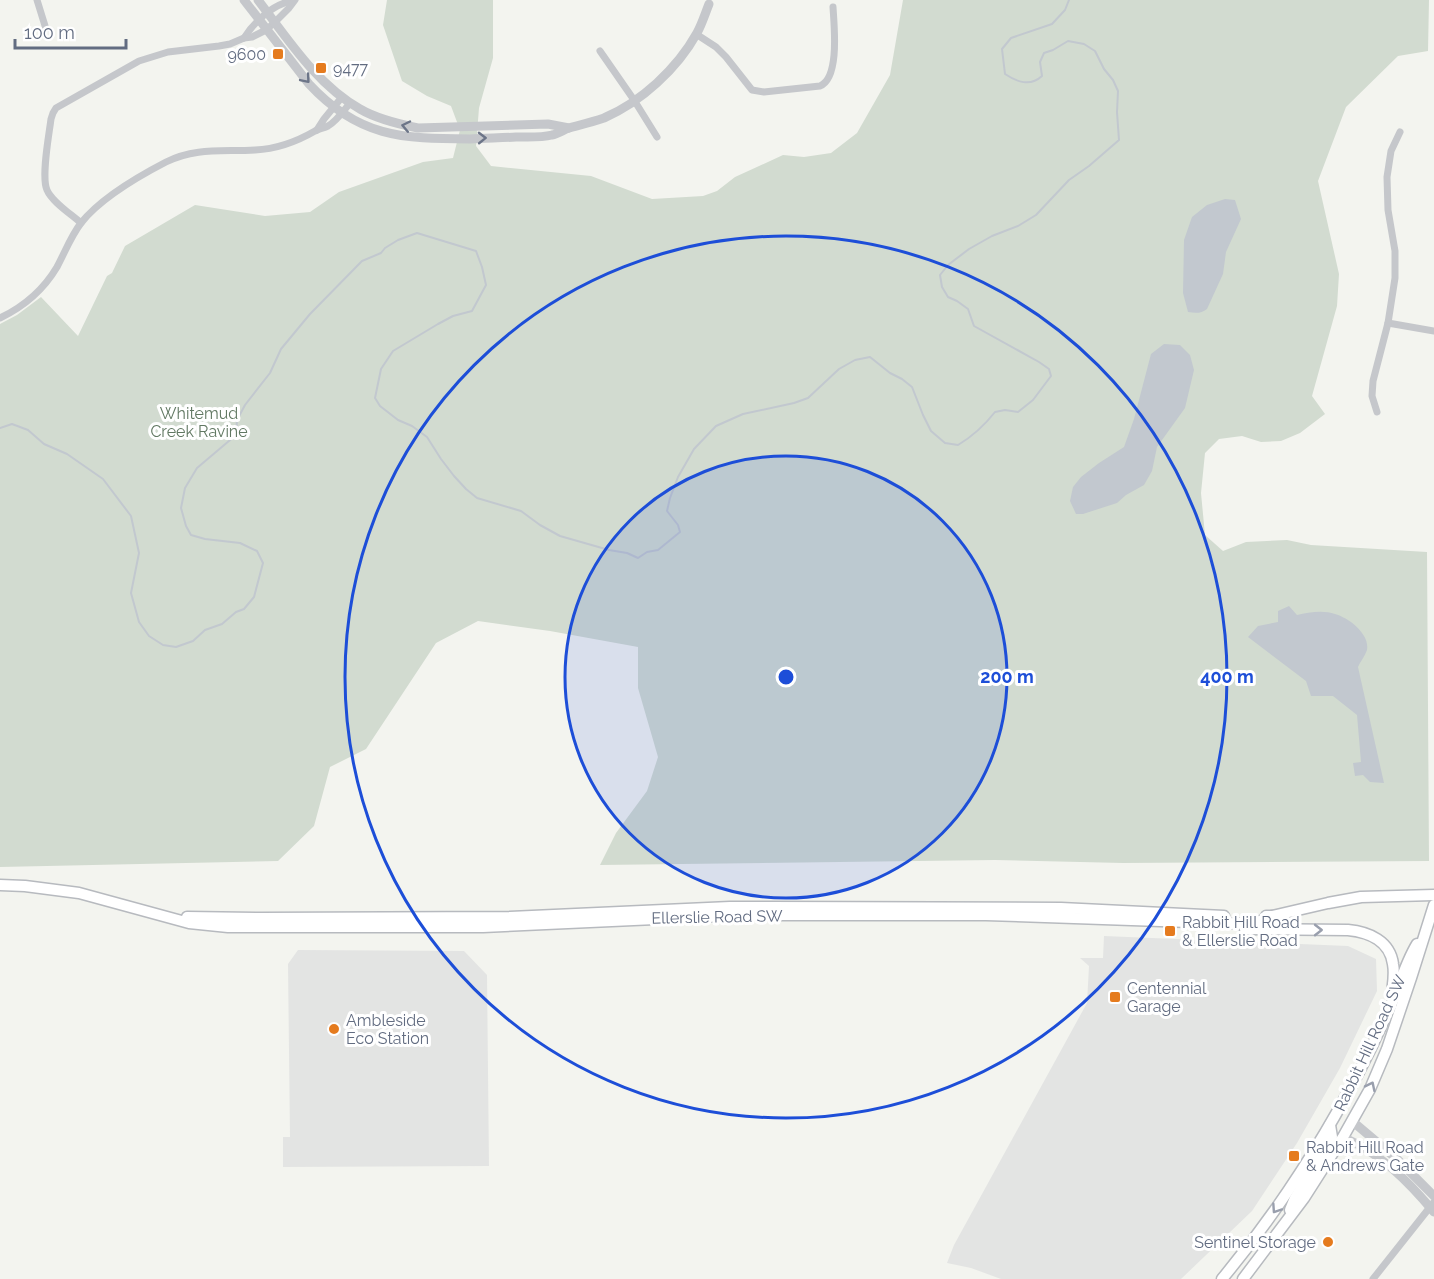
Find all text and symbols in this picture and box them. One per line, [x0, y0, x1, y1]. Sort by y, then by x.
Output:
scale bar [15, 12, 126, 50]
text: 100 m [24, 22, 75, 43]
place label: 9600 [227, 45, 266, 64]
marker: 9600 [271, 47, 285, 61]
place label: 9477 [333, 59, 369, 78]
marker: 9477 [314, 61, 328, 75]
one-way arrow [298, 72, 309, 83]
one-way arrow [401, 120, 411, 133]
one-way arrow [478, 132, 487, 145]
park label: Whitemud Creek Ravine [150, 404, 248, 441]
text: 200 m [980, 666, 1034, 687]
text: 400 m [1200, 666, 1254, 687]
centre of rings [776, 667, 796, 687]
street label: Ellerslie Road SW [651, 906, 783, 928]
place label: Rabbit Hill Road & Ellerslie Road [1182, 913, 1300, 950]
marker: Rabbit Hill Road & Ellerslie Road [1163, 924, 1177, 938]
one-way arrow [1314, 924, 1323, 936]
street label: Rabbit Hill Road SW [1330, 972, 1410, 1114]
place label: Centennial Garage [1127, 979, 1207, 1016]
marker: Centennial Garage [1108, 990, 1122, 1004]
place label: Ambleside Eco Station [346, 1011, 429, 1048]
marker: Ambleside Eco Station [327, 1022, 341, 1036]
one-way arrow [1364, 1081, 1376, 1092]
place label: Rabbit Hill Road & Andrews Gate [1306, 1138, 1424, 1175]
marker: Rabbit Hill Road & Andrews Gate [1287, 1149, 1301, 1163]
one-way arrow [1272, 1203, 1283, 1214]
place label: Sentinel Storage [1194, 1233, 1316, 1252]
marker: Sentinel Storage [1321, 1235, 1335, 1249]

